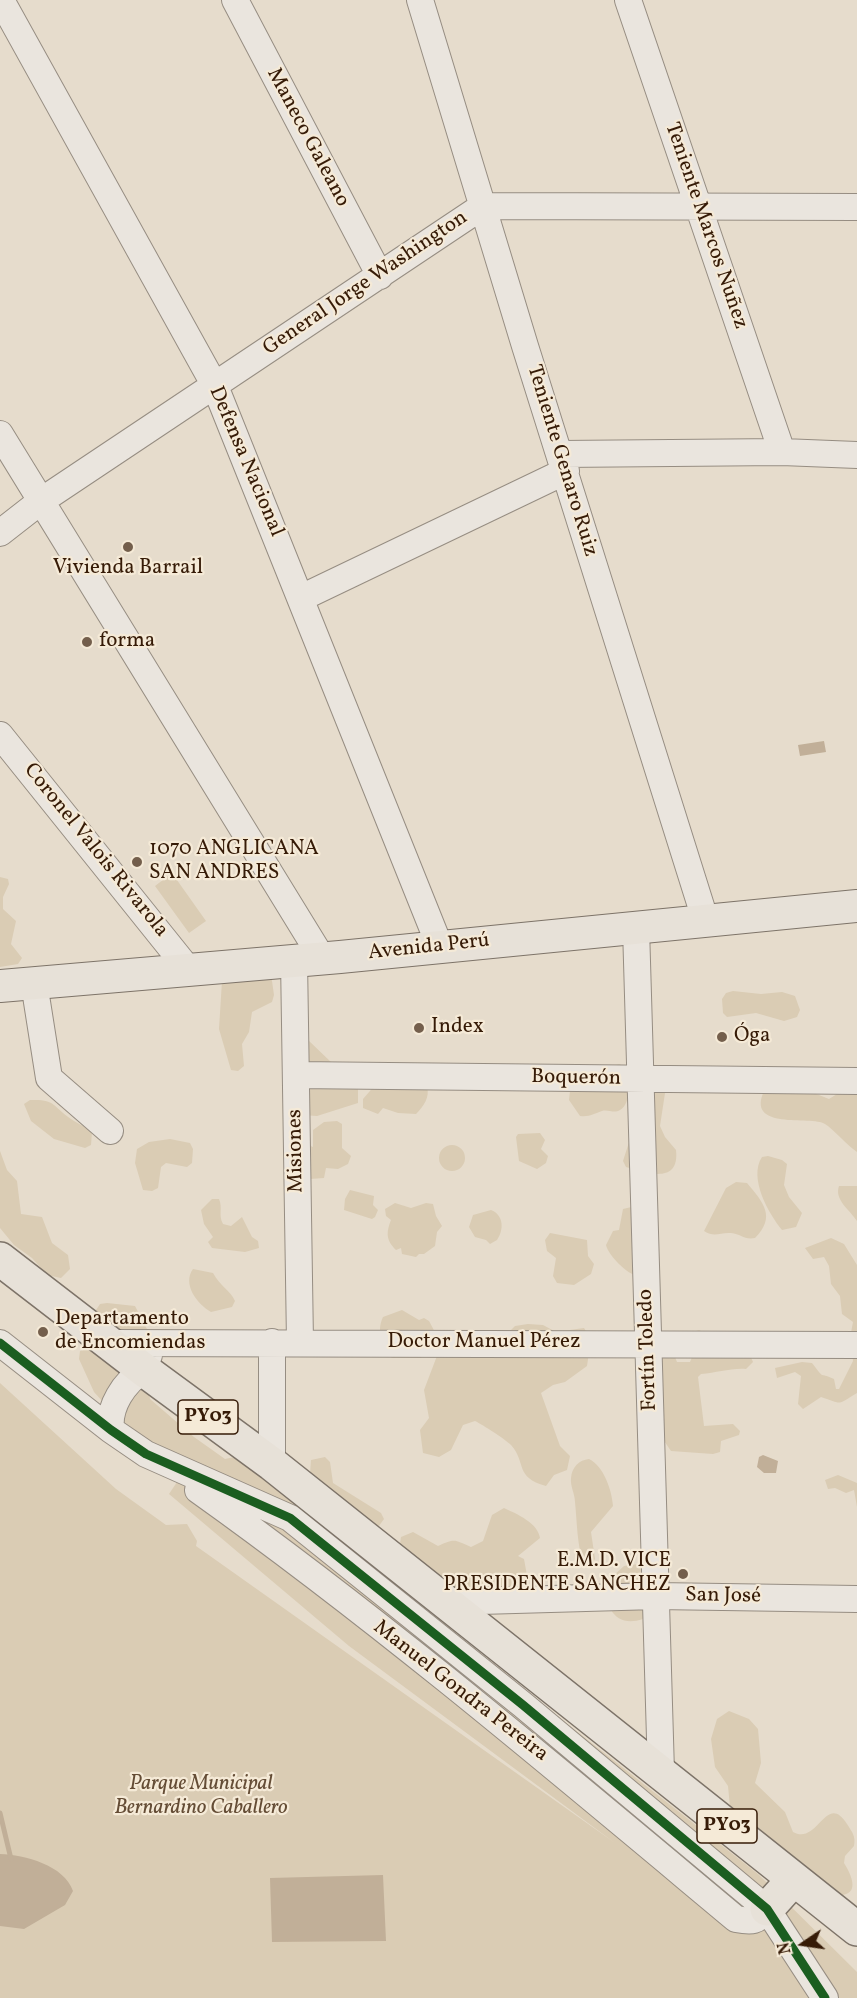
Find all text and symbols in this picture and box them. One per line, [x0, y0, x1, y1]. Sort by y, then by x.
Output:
street label: Maneco Galeano [260, 64, 354, 212]
street label: Teniente Marcos Nuñez [658, 120, 752, 332]
street label: General Jorge Washington [259, 206, 473, 362]
street label: Teniente Genaro Ruiz [520, 362, 602, 560]
street label: Defensa Nacional [202, 383, 288, 541]
marker: Vivienda Barrail [121, 540, 135, 554]
place label: Vivienda Barrail [53, 556, 203, 582]
place label: forma [99, 629, 155, 655]
marker: forma [80, 635, 94, 649]
street label: Coronel Valois Rivarola [17, 759, 173, 943]
place label: 1070 ANGLICANA SAN ANDRES [149, 837, 319, 887]
marker: 1070 ANGLICANA SAN ANDRES [130, 855, 144, 869]
street label: Avenida Perú [367, 929, 491, 967]
place label: Index [431, 1015, 484, 1041]
marker: Index [412, 1021, 426, 1035]
place label: Óga [734, 1024, 771, 1050]
marker: Óga [715, 1030, 729, 1044]
street label: Boquerón [531, 1066, 621, 1092]
street label: Misiones [284, 1109, 310, 1193]
street label: Fortín Toledo [634, 1289, 664, 1411]
place label: Departamento de Encomiendas [55, 1307, 205, 1357]
marker: Departamento de Encomiendas [36, 1325, 50, 1339]
street label: Doctor Manuel Pérez [387, 1330, 581, 1356]
road number: PY03 [178, 1400, 238, 1434]
place label: E.M.D. VICE PRESIDENTE SANCHEZ [443, 1549, 671, 1599]
marker: E.M.D. VICE PRESIDENTE SANCHEZ [676, 1567, 690, 1581]
street label: San José [685, 1584, 761, 1610]
street label: Manuel Gondra Pereira [367, 1616, 553, 1768]
park label: Parque Municipal Bernardino Caballero [114, 1772, 288, 1822]
road number: PY03 [697, 1809, 757, 1843]
north arrow [773, 1914, 833, 1974]
text: N [773, 1940, 797, 1956]

